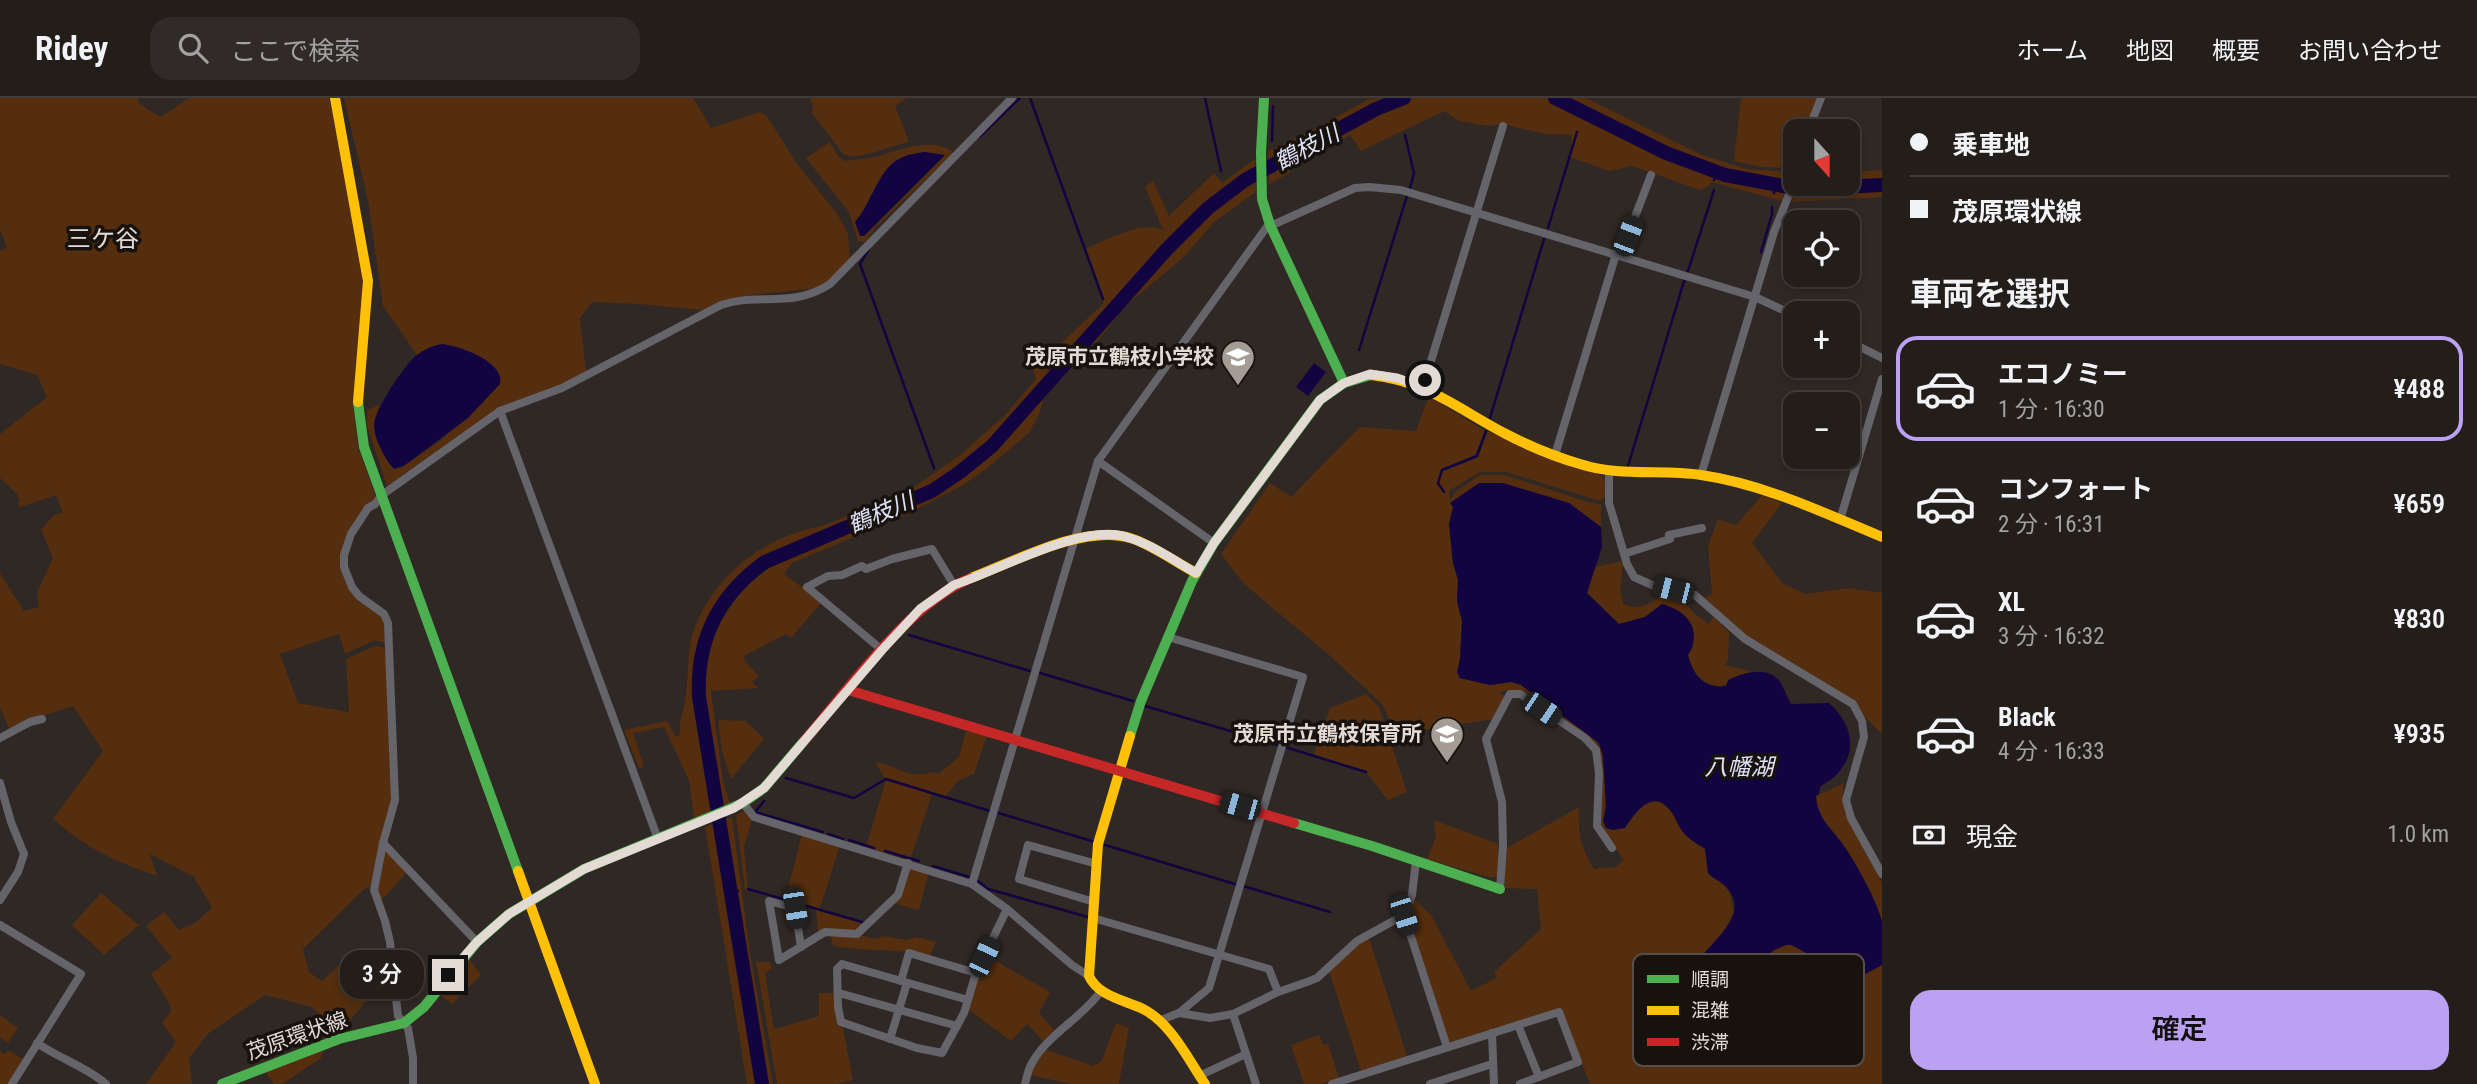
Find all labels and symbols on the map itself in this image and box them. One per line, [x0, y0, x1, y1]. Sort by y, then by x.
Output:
water label: 鶴枝川 [1270, 118, 1346, 176]
north arrow [1783, 119, 1860, 196]
car [1611, 213, 1646, 259]
district label: 三ケ谷 [67, 225, 139, 253]
school or university icon: 茂原市立鶴枝小学校 [1219, 338, 1257, 387]
place label: 茂原市立鶴枝小学校 [1025, 345, 1214, 369]
route start [1409, 364, 1441, 396]
water label: 鶴枝川 [844, 486, 921, 539]
car [1651, 575, 1696, 605]
car [1519, 689, 1566, 729]
school or university icon: 茂原市立鶴枝保育所 [1428, 715, 1466, 764]
place label: 茂原市立鶴枝保育所 [1233, 722, 1422, 746]
water label: 八幡湖 [1705, 754, 1777, 781]
car [1217, 790, 1264, 822]
car [782, 886, 809, 930]
car [1388, 892, 1421, 938]
car [966, 934, 1003, 980]
callout: 3 分 [340, 950, 424, 1000]
legend [1633, 954, 1864, 1066]
route end [432, 959, 464, 991]
text: 順調 [1691, 968, 1729, 991]
text: 混雑 [1691, 999, 1729, 1022]
street label: 茂原環状線 [243, 1008, 351, 1064]
text: 渋滞 [1691, 1031, 1729, 1054]

